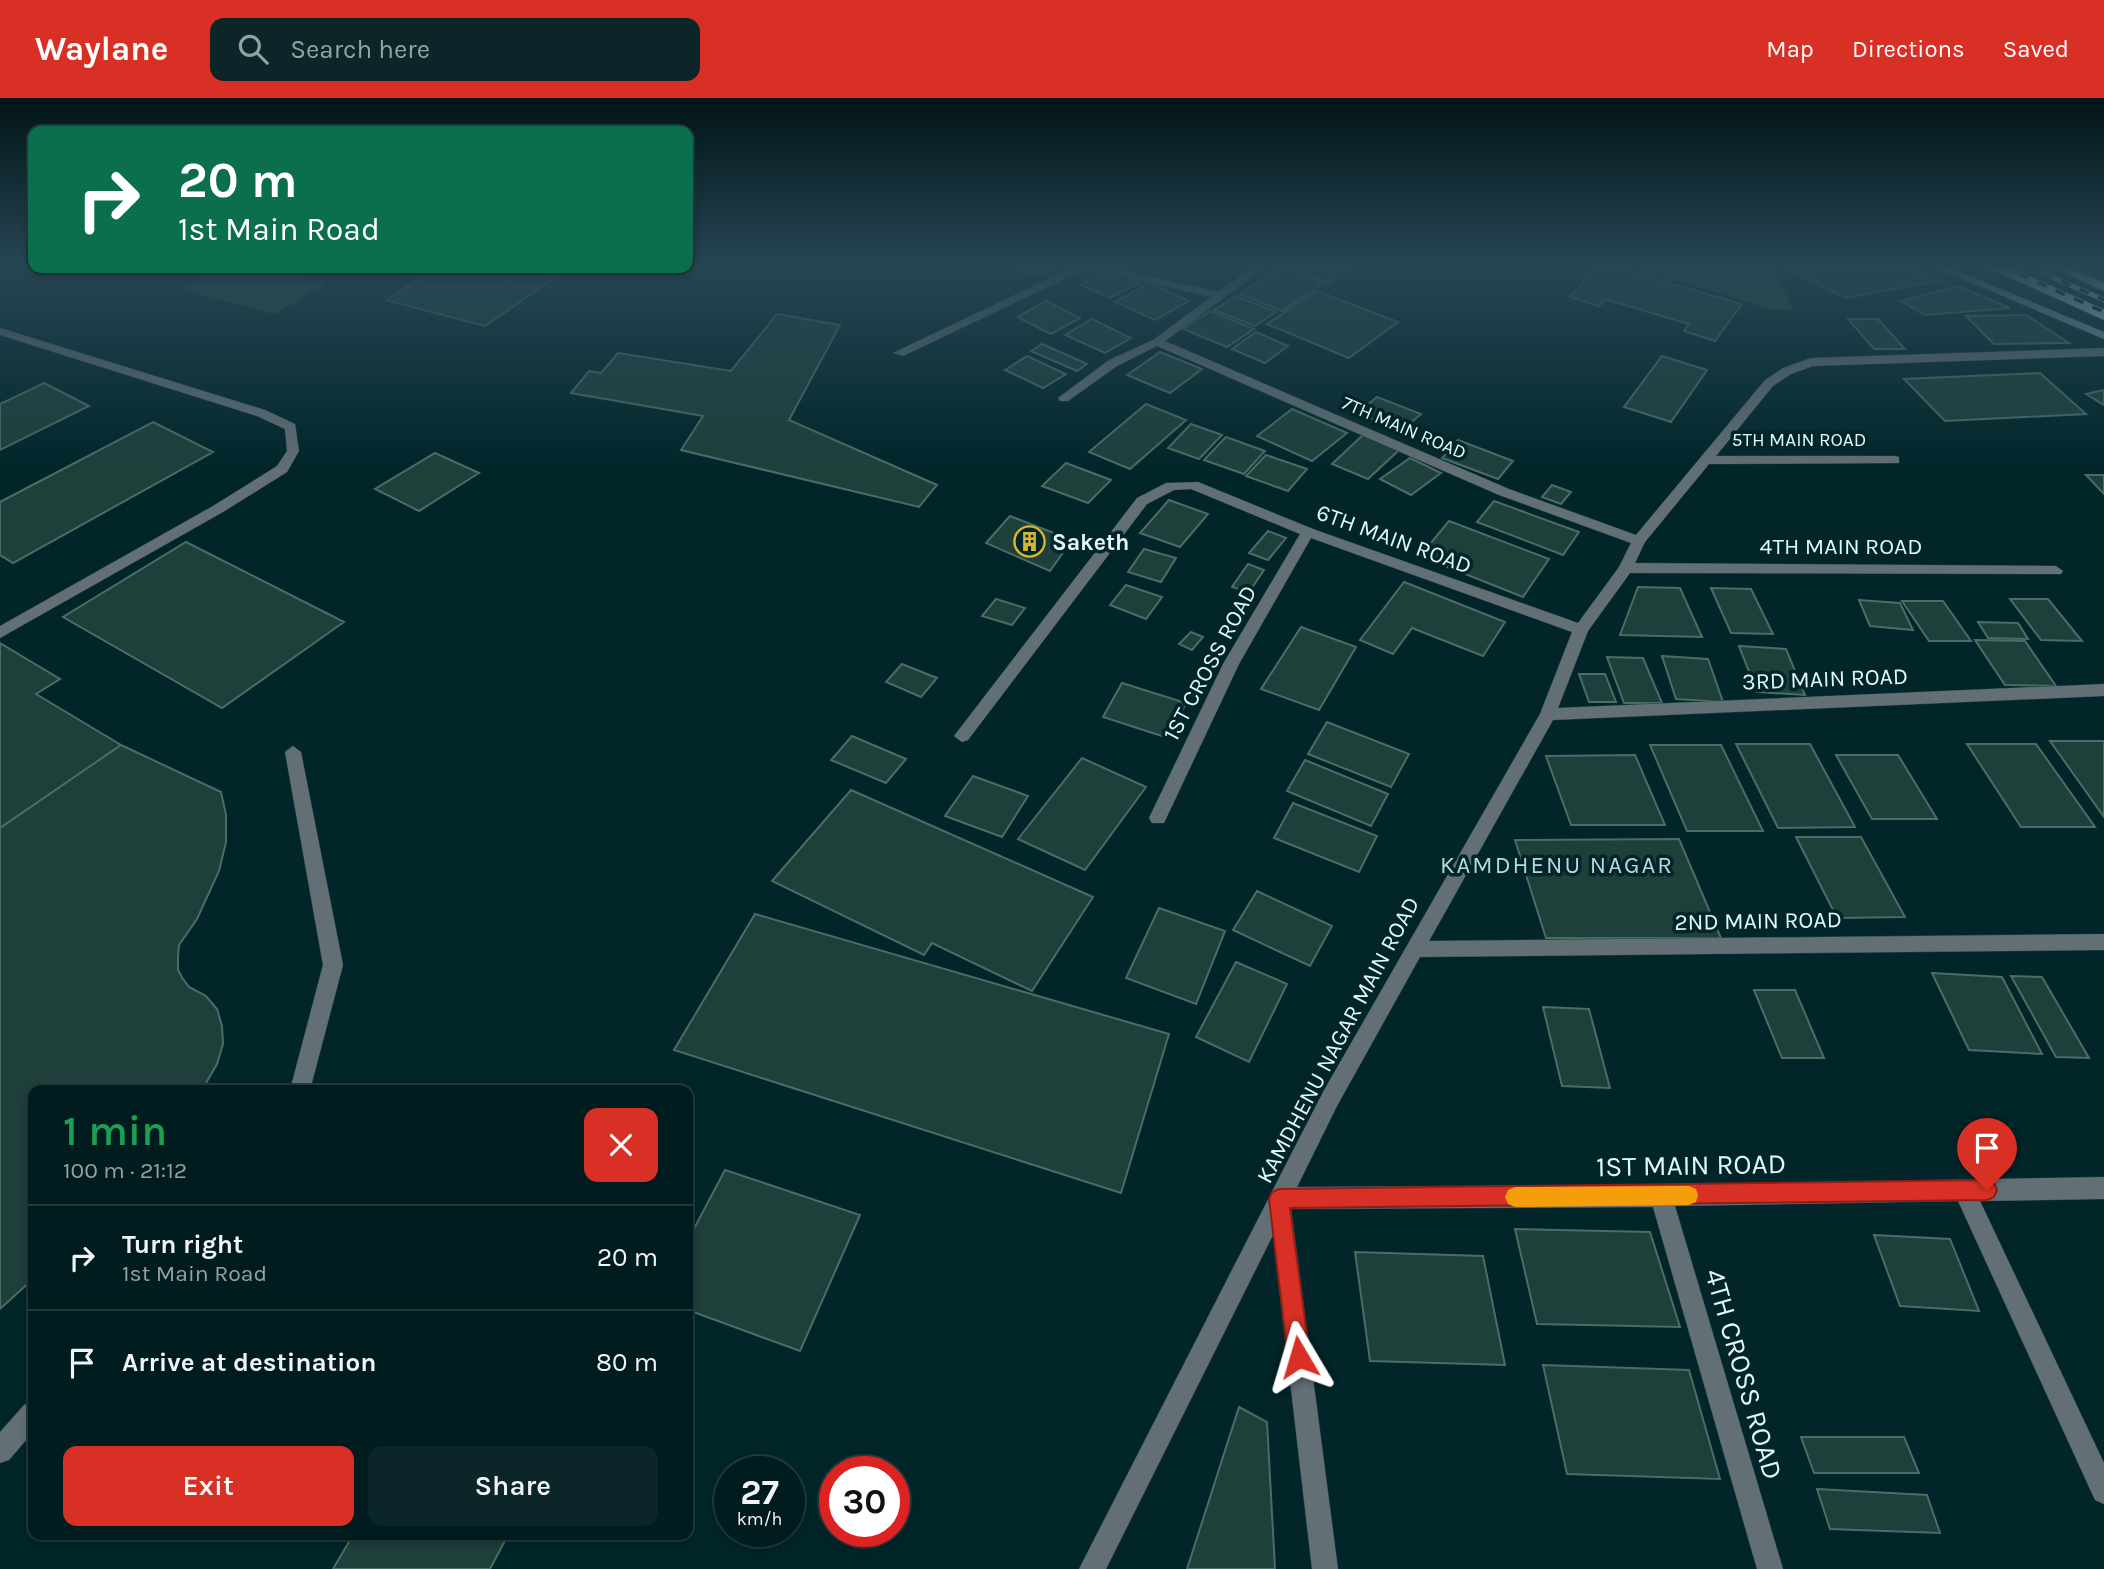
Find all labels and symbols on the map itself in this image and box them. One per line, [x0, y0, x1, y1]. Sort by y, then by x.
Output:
street label: 7TH MAIN ROAD [1339, 392, 1469, 464]
street label: 5TH MAIN ROAD [1732, 429, 1866, 451]
street label: 6TH MAIN ROAD [1313, 498, 1475, 580]
building icon: Saketh [1012, 525, 1046, 559]
place label: Saketh [1052, 529, 1129, 556]
street label: 4TH MAIN ROAD [1760, 533, 1922, 560]
street label: 1ST CROSS ROAD [1158, 581, 1262, 745]
street label: 3RD MAIN ROAD [1742, 663, 1908, 695]
district label: KAMDHENU NAGAR [1440, 851, 1674, 879]
street label: KAMDHENU NAGAR MAIN ROAD [1251, 892, 1425, 1188]
street label: 2ND MAIN ROAD [1674, 906, 1842, 936]
pin [1957, 1118, 2017, 1190]
street label: 1ST MAIN ROAD [1596, 1147, 1786, 1183]
street label: 4TH CROSS ROAD [1698, 1265, 1790, 1483]
position arrow [1262, 1320, 1336, 1394]
speed limit sign: 30 [819, 1456, 910, 1547]

